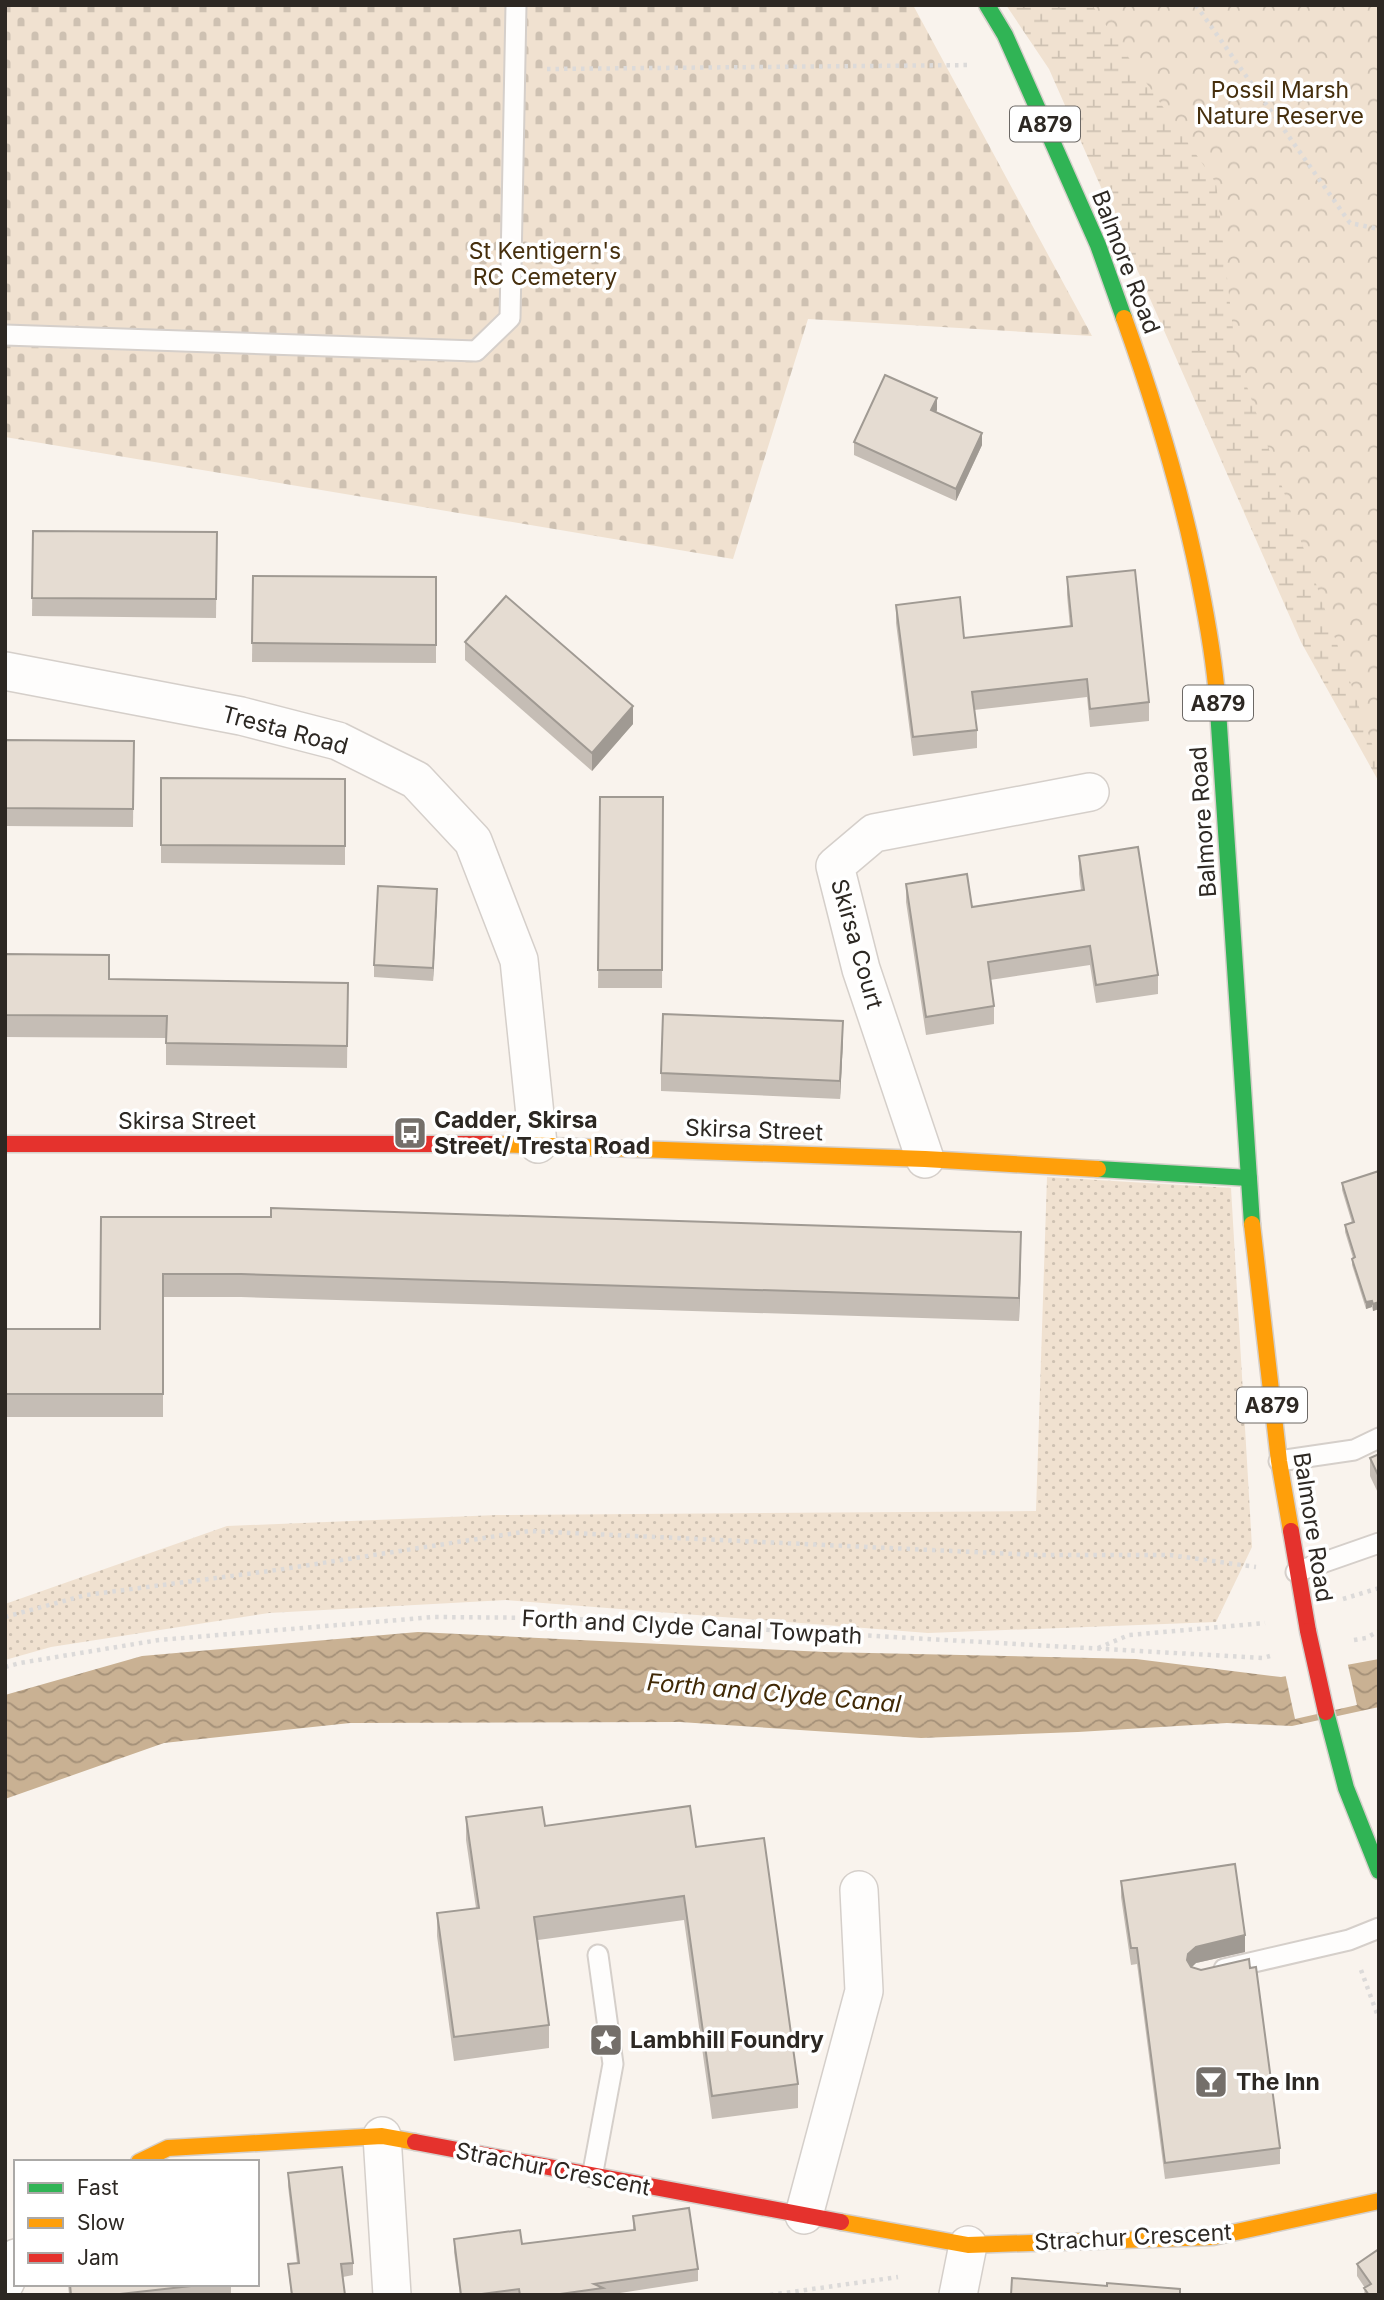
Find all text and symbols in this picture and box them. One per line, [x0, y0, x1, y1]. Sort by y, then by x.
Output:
park label: Possil Marsh Nature Reserve [1196, 76, 1364, 130]
road number: A879 [1010, 106, 1080, 142]
street label: Balmore Road [1086, 186, 1166, 338]
park label: St Kentigern's RC Cemetery [469, 237, 621, 291]
road number: A879 [1183, 686, 1253, 720]
street label: Tresta Road [219, 700, 351, 760]
street label: Balmore Road [1184, 746, 1222, 898]
street label: Skirsa Court [825, 876, 889, 1013]
place label: Cadder, Skirsa Street/ Tresta Road [434, 1106, 650, 1160]
street label: Skirsa Street [118, 1107, 256, 1135]
bus stop icon: Cadder, Skirsa Street/ Tresta Road [391, 1114, 429, 1152]
street label: Skirsa Street [685, 1114, 824, 1146]
road number: A879 [1237, 1388, 1307, 1422]
street label: Balmore Road [1287, 1450, 1339, 1604]
street label: Forth and Clyde Canal Towpath [521, 1604, 863, 1650]
water label: Forth and Clyde Canal [646, 1667, 902, 1719]
place icon: Lambhill Foundry [587, 2021, 625, 2059]
place label: Lambhill Foundry [630, 2026, 824, 2054]
bar icon: The Inn [1192, 2063, 1230, 2101]
place label: The Inn [1236, 2068, 1320, 2096]
street label: Strachur Crescent [453, 2136, 653, 2202]
legend [14, 2160, 259, 2286]
text: Fast [77, 2175, 119, 2200]
text: Slow [77, 2210, 125, 2235]
street label: Strachur Crescent [1034, 2218, 1233, 2256]
text: Jam [77, 2245, 119, 2270]

